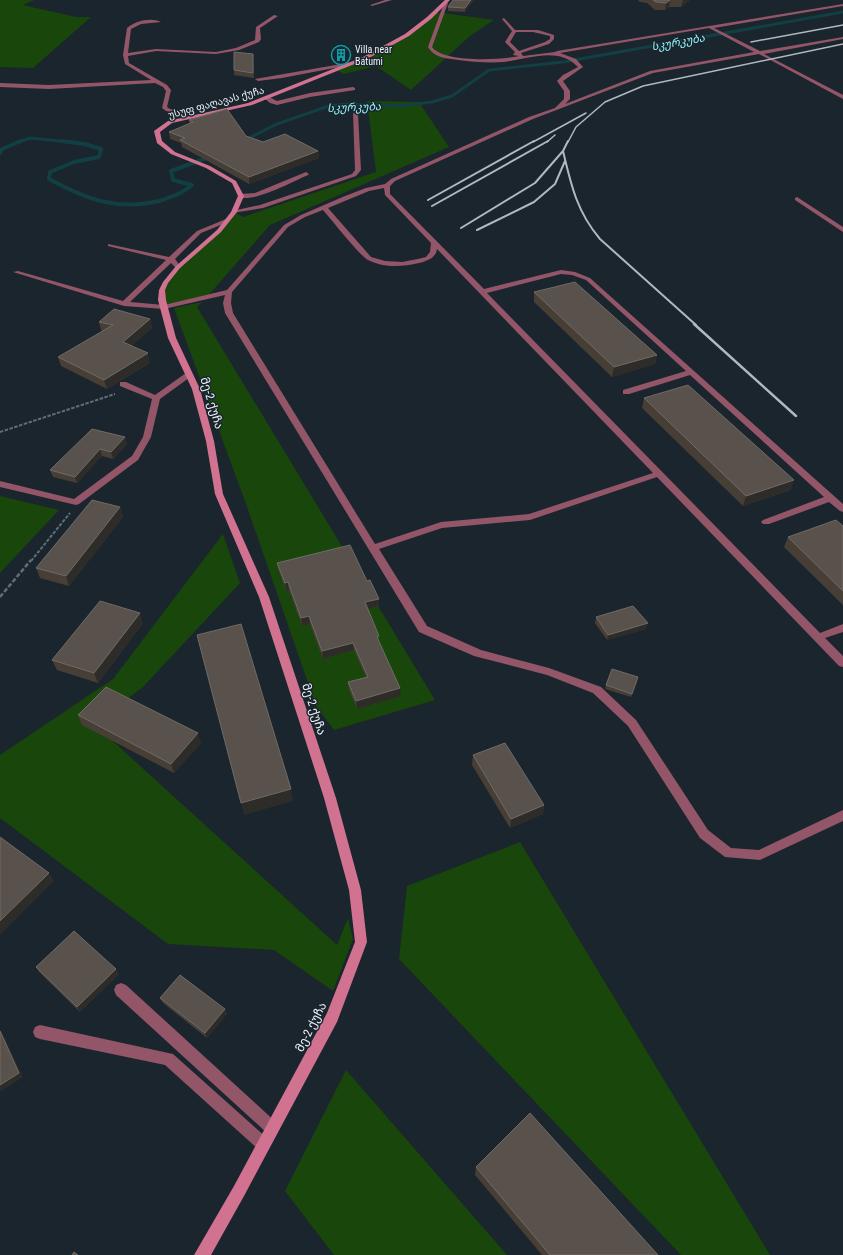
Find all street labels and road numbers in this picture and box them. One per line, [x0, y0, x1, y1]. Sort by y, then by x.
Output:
street label: უსუფ ფაღავას ქუჩა [167, 84, 265, 122]
street label: მე-2 ქუჩა [197, 375, 227, 431]
street label: მე-2 ქუჩა [299, 681, 329, 737]
street label: მე-2 ქუჩა [293, 1000, 329, 1054]

